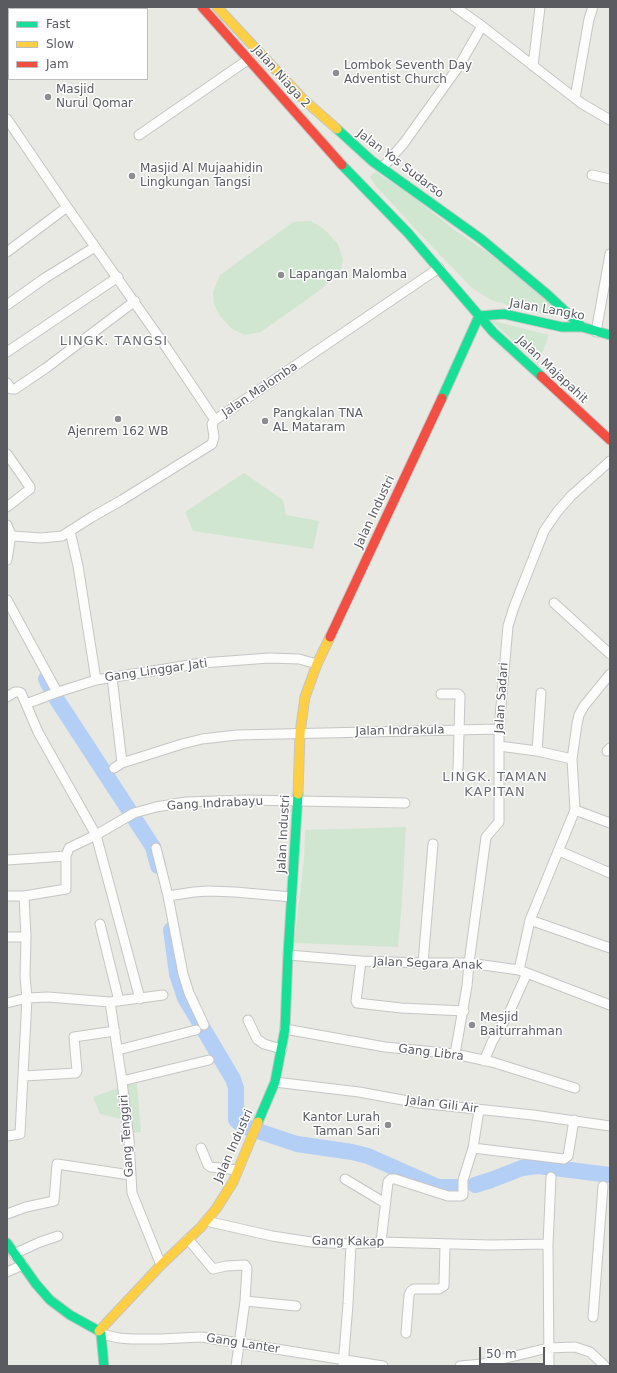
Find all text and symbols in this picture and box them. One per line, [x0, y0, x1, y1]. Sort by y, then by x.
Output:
legend [8, 8, 148, 80]
text: Fast [46, 17, 70, 31]
text: Slow [46, 37, 74, 51]
street label: Jalan Niaga 2 [249, 43, 313, 111]
text: Jam [46, 57, 69, 71]
place label: Lombok Seventh Day Adventist Church [344, 59, 472, 87]
marker: Lombok Seventh Day Adventist Church [331, 68, 341, 78]
place label: Masjid Nurul Qomar [56, 83, 133, 111]
marker: Masjid Nurul Qomar [43, 92, 53, 102]
street label: Jalan Yos Sudarso [354, 127, 446, 201]
place label: Masjid Al Mujaahidin Lingkungan Tangsi [140, 162, 263, 190]
marker: Masjid Al Mujaahidin Lingkungan Tangsi [127, 171, 137, 181]
place label: Lapangan Malomba [289, 268, 407, 282]
marker: Lapangan Malomba [276, 270, 286, 280]
street label: Jalan Langko [508, 296, 586, 324]
street label: Jalan Majapahit [513, 333, 591, 407]
district label: LINGK. TANGSI [60, 334, 168, 350]
street label: Jalan Malomba [219, 359, 301, 421]
place label: Pangkalan TNA AL Mataram [273, 407, 363, 435]
marker: Ajenrem 162 WB [113, 414, 123, 424]
marker: Pangkalan TNA AL Mataram [260, 416, 270, 426]
place label: Ajenrem 162 WB [68, 425, 168, 439]
street label: Jalan Industri [352, 473, 398, 551]
street label: Gang Linggar Jati [104, 657, 208, 685]
street label: Jalan Sadari [492, 662, 512, 734]
street label: Jalan Indrakula [355, 723, 445, 739]
district label: LINGK. TAMAN KAPITAN [442, 770, 548, 801]
street label: Gang Indrabayu [166, 794, 264, 814]
street label: Jalan Industri [275, 794, 293, 874]
street label: Jalan Segara Anak [373, 955, 483, 973]
place label: Mesjid Baiturrahman [480, 1011, 562, 1039]
marker: Mesjid Baiturrahman [467, 1020, 477, 1030]
street label: Gang Libra [398, 1042, 464, 1064]
street label: Jalan Gili Air [405, 1093, 479, 1117]
street label: Gang Tenggiri [117, 1094, 137, 1178]
street label: Jalan Industri [211, 1107, 257, 1185]
place label: Kantor Lurah Taman Sari [303, 1111, 380, 1139]
marker: Kantor Lurah Taman Sari [383, 1120, 393, 1130]
street label: Gang Kakap [312, 1234, 384, 1250]
street label: Gang Lanter [205, 1331, 281, 1357]
scale bar [481, 1339, 547, 1365]
text: 50 m [486, 1347, 517, 1361]

